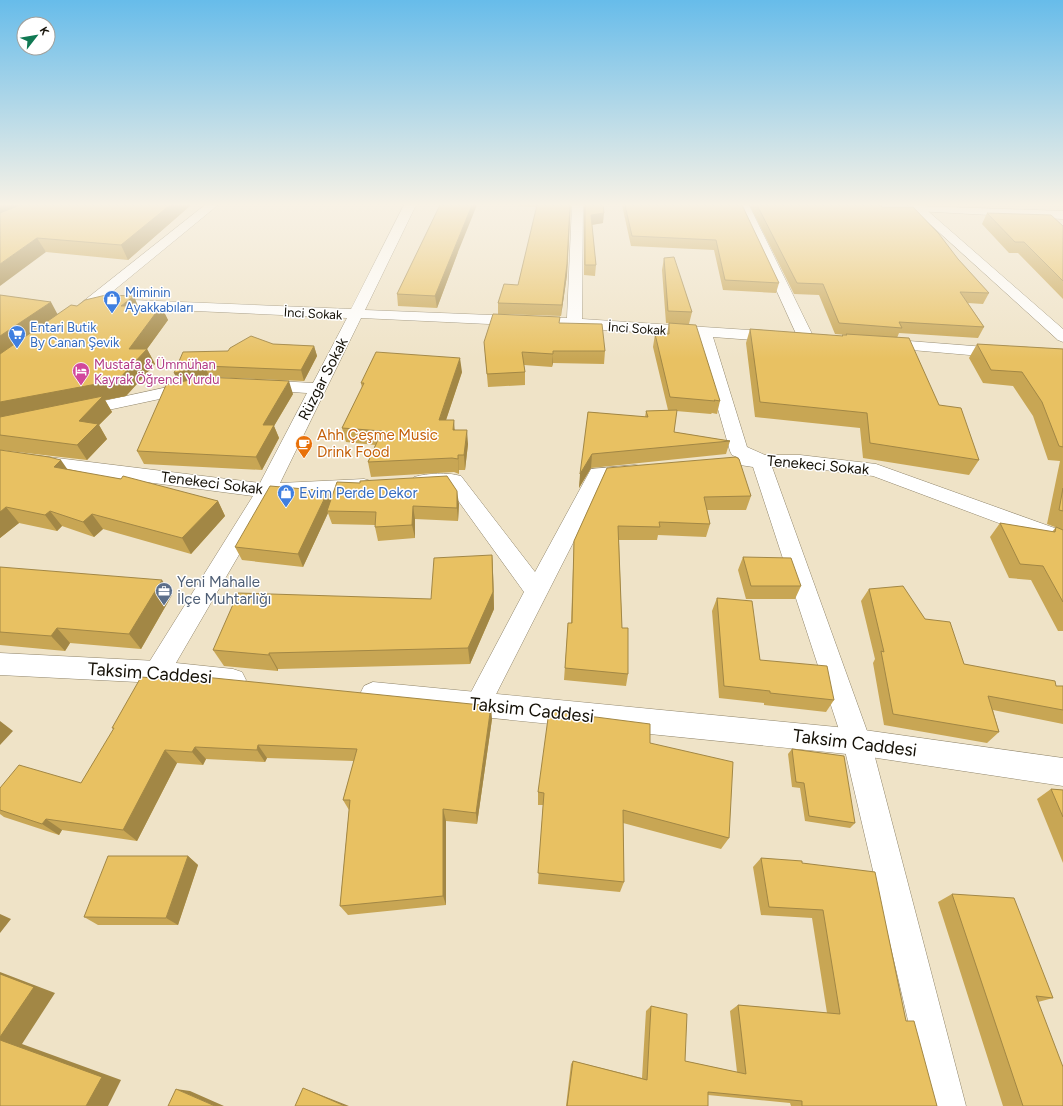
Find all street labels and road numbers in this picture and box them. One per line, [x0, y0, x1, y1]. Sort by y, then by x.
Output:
street label: İnci Sokak [283, 303, 343, 323]
street label: İnci Sokak [607, 318, 668, 338]
street label: Rüzgar Sokak [294, 334, 352, 423]
street label: Tenekeci Sokak [766, 452, 871, 479]
street label: Tenekeci Sokak [160, 468, 265, 498]
street label: Taksim Caddesi [87, 658, 213, 688]
street label: Taksim Caddesi [469, 693, 595, 727]
street label: Taksim Caddesi [792, 724, 918, 762]

